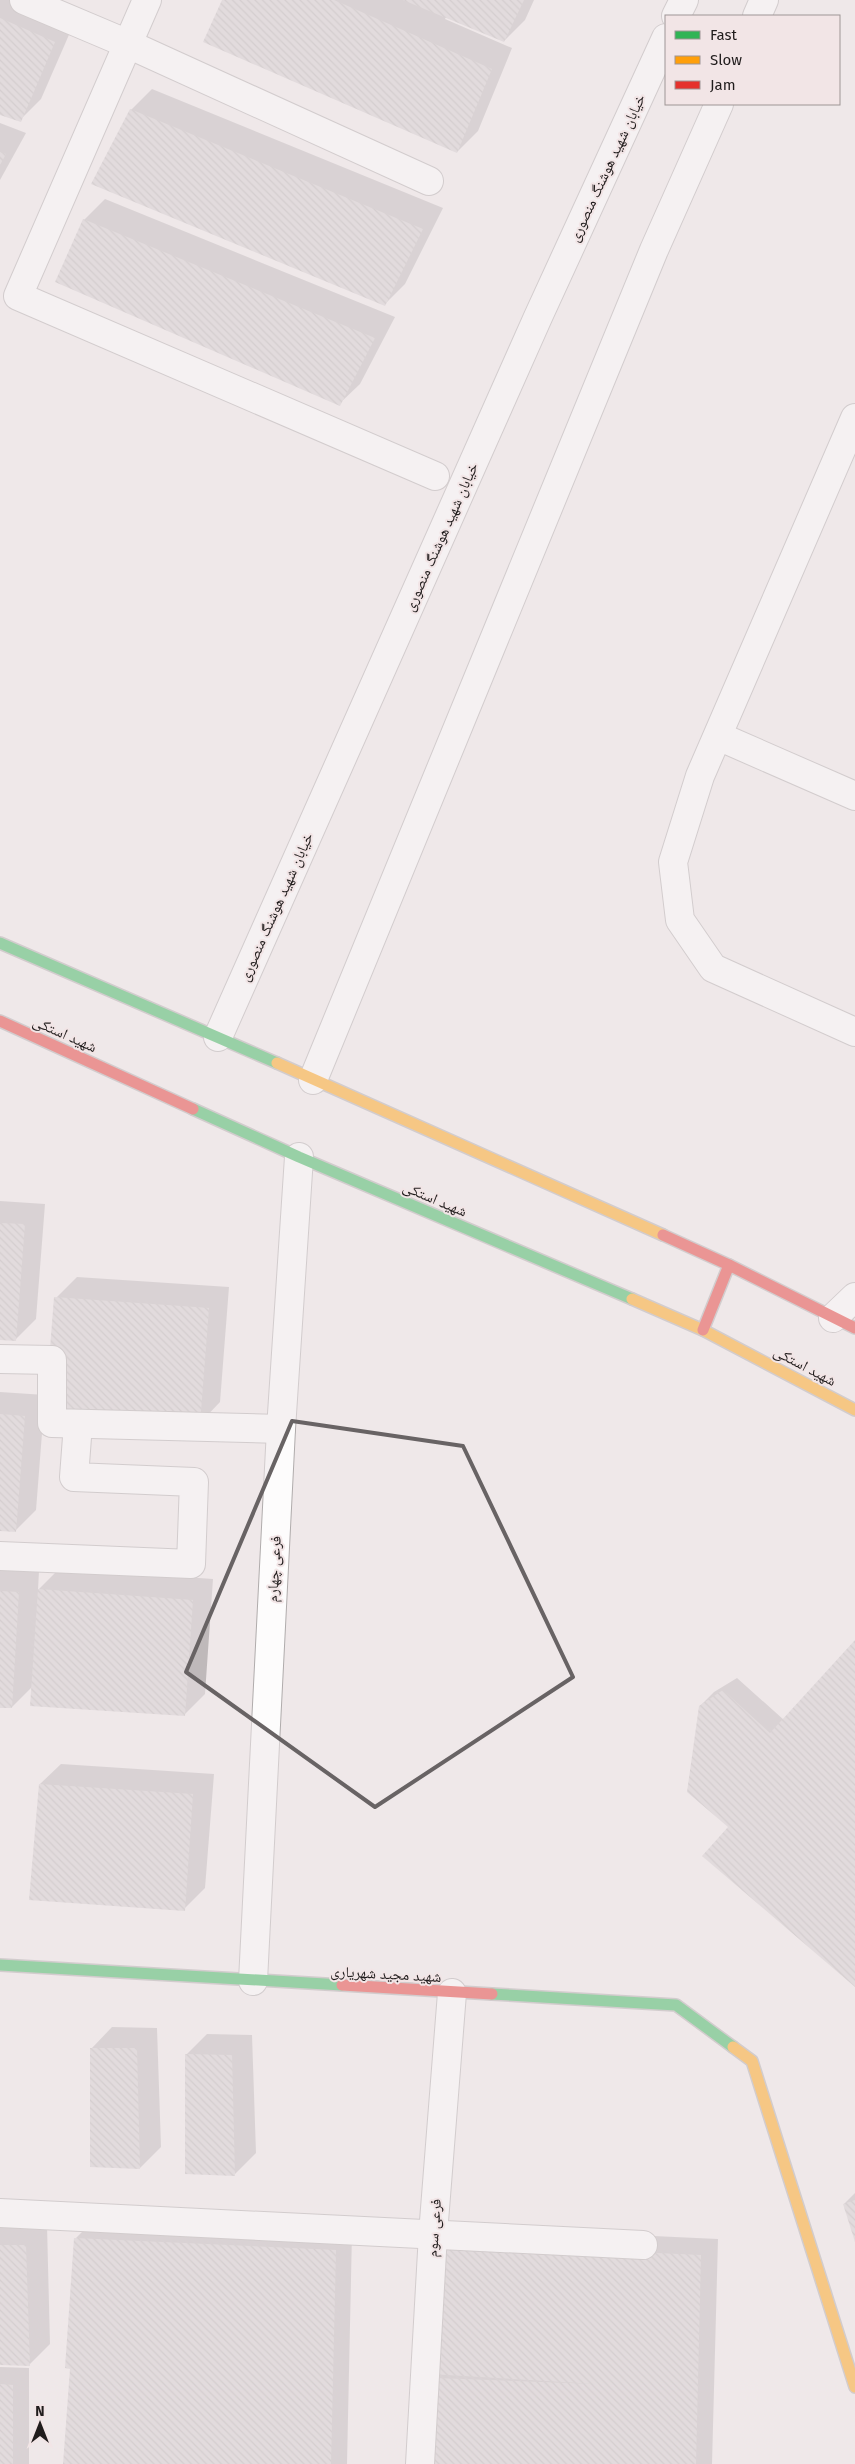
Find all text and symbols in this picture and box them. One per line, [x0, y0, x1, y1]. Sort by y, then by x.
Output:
legend [665, 15, 840, 105]
text: Fast [710, 26, 737, 44]
text: Slow [710, 51, 742, 69]
text: Jam [710, 76, 736, 94]
street label: خیابان شهید هوشنگ منصوری [565, 91, 650, 245]
street label: خیابان شهید هوشنگ منصوری [400, 459, 483, 615]
street label: خیابان شهید هوشنگ منصوری [235, 829, 318, 985]
street label: شهید استکی [30, 1012, 100, 1057]
street label: شهید استکی [400, 1177, 470, 1222]
street label: شهید استکی [770, 1342, 839, 1391]
street label: فرعی چهارم [263, 1535, 286, 1603]
street label: شهید مجید شهریاری [330, 1962, 442, 1987]
street label: فرعی سوم [423, 2198, 446, 2258]
north arrow [15, 2399, 65, 2449]
text: N [35, 2403, 45, 2420]

